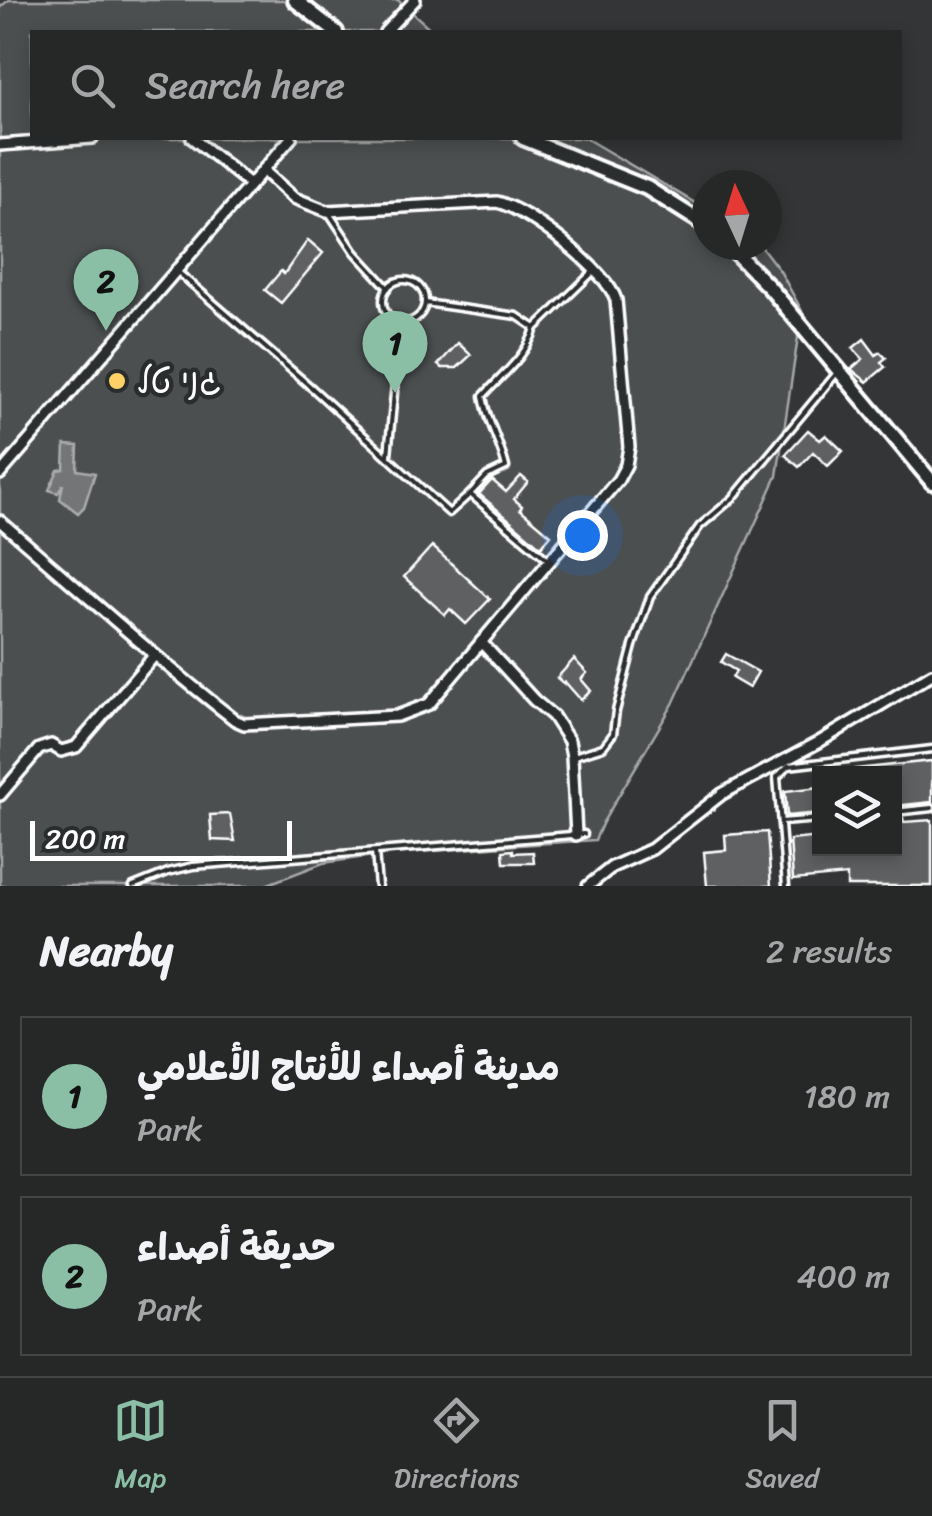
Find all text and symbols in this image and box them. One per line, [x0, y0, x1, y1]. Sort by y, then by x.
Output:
search box [30, 30, 902, 140]
text: Search here [145, 52, 345, 119]
icon: search [65, 58, 120, 113]
north arrow [692, 170, 782, 260]
pin: 2 [74, 248, 138, 331]
pin: 1 [362, 310, 428, 393]
place label: גני טל [137, 350, 221, 412]
marker: גני טל [106, 370, 128, 392]
your location [557, 510, 608, 561]
map controls [812, 766, 902, 856]
button: layers [812, 766, 902, 856]
text: 200 m [45, 814, 125, 863]
scale bar [30, 816, 292, 860]
text: Nearby [40, 914, 173, 988]
text: 2 results [766, 923, 892, 980]
text: مدينة أصداء للأنتاج الأعلامي [137, 1034, 560, 1101]
text: 1 [68, 1068, 81, 1125]
text: 180 m [804, 1068, 890, 1125]
text: Park [137, 1101, 203, 1158]
text: حديقة أصداء [137, 1214, 336, 1281]
text: 2 [65, 1248, 84, 1305]
text: 400 m [797, 1248, 890, 1305]
text: Park [137, 1281, 203, 1338]
tab: Map [113, 1393, 168, 1502]
tab: Directions [394, 1393, 519, 1502]
tab: Saved [745, 1393, 819, 1502]

